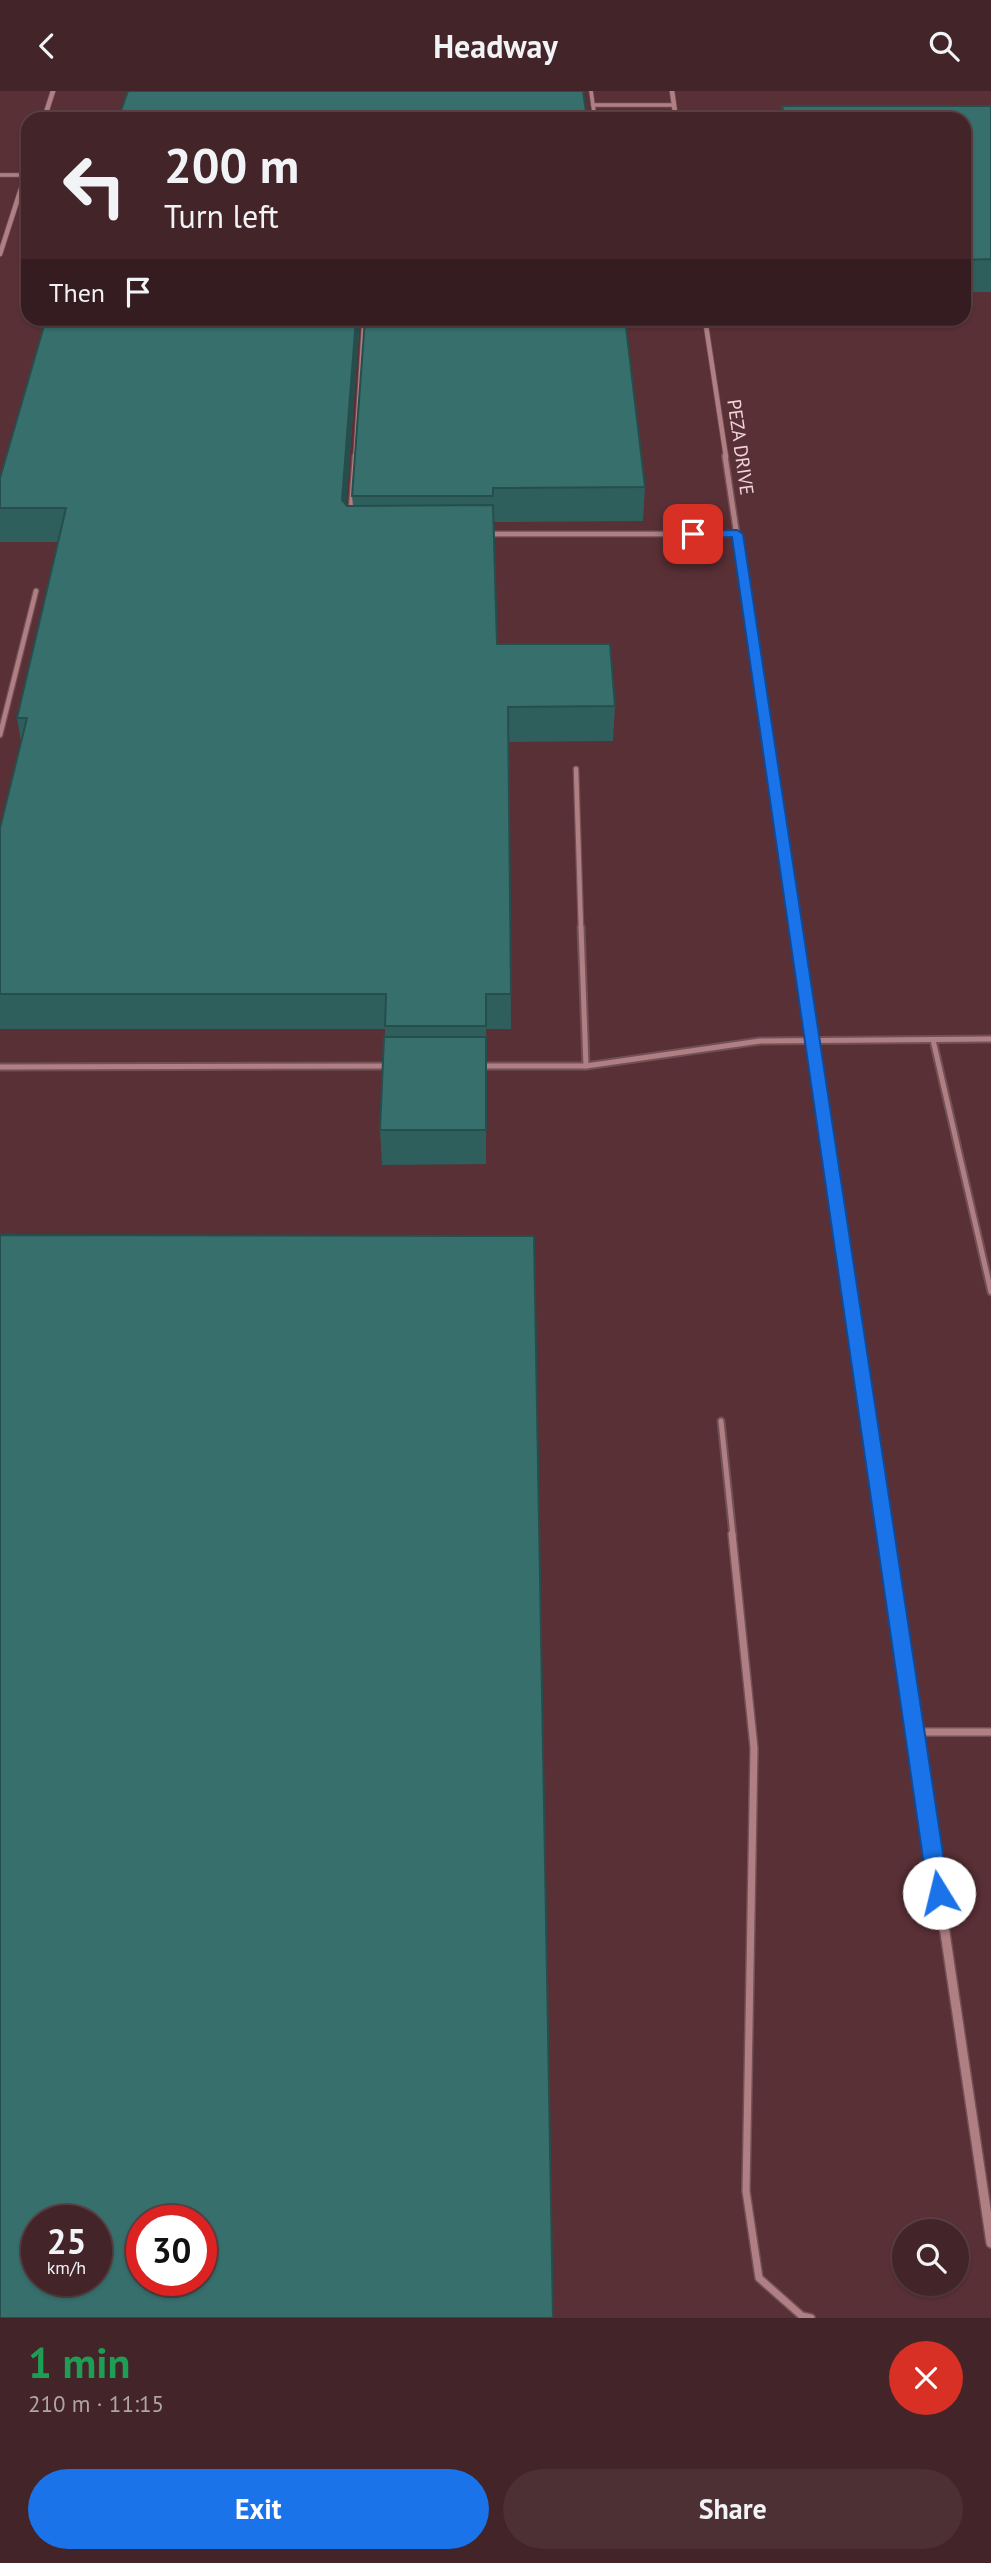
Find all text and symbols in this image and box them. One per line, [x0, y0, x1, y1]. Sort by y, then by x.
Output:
text: Headway [433, 25, 558, 67]
icon: back [28, 27, 66, 65]
icon: search [925, 27, 963, 65]
text: 200 m [164, 133, 299, 197]
icon: left [49, 140, 140, 231]
text: Turn left [164, 195, 279, 237]
icon: arrive [119, 273, 157, 311]
text: Then [49, 276, 105, 309]
street label: PEZA DRIVE [722, 398, 760, 496]
pin [663, 504, 723, 564]
icon: arrive [674, 515, 712, 553]
position arrow [902, 1856, 976, 1930]
speed limit sign: 30 [126, 2205, 217, 2296]
text: 25 [47, 2218, 86, 2264]
map controls [892, 2219, 969, 2296]
button: search [892, 2219, 969, 2296]
text: km/h [47, 2256, 86, 2279]
text: 1 min [28, 2335, 130, 2390]
button: close [889, 2341, 963, 2415]
text: 210 m · 11:15 [28, 2389, 164, 2418]
button: Exit [28, 2469, 489, 2549]
button: Share [503, 2469, 963, 2549]

